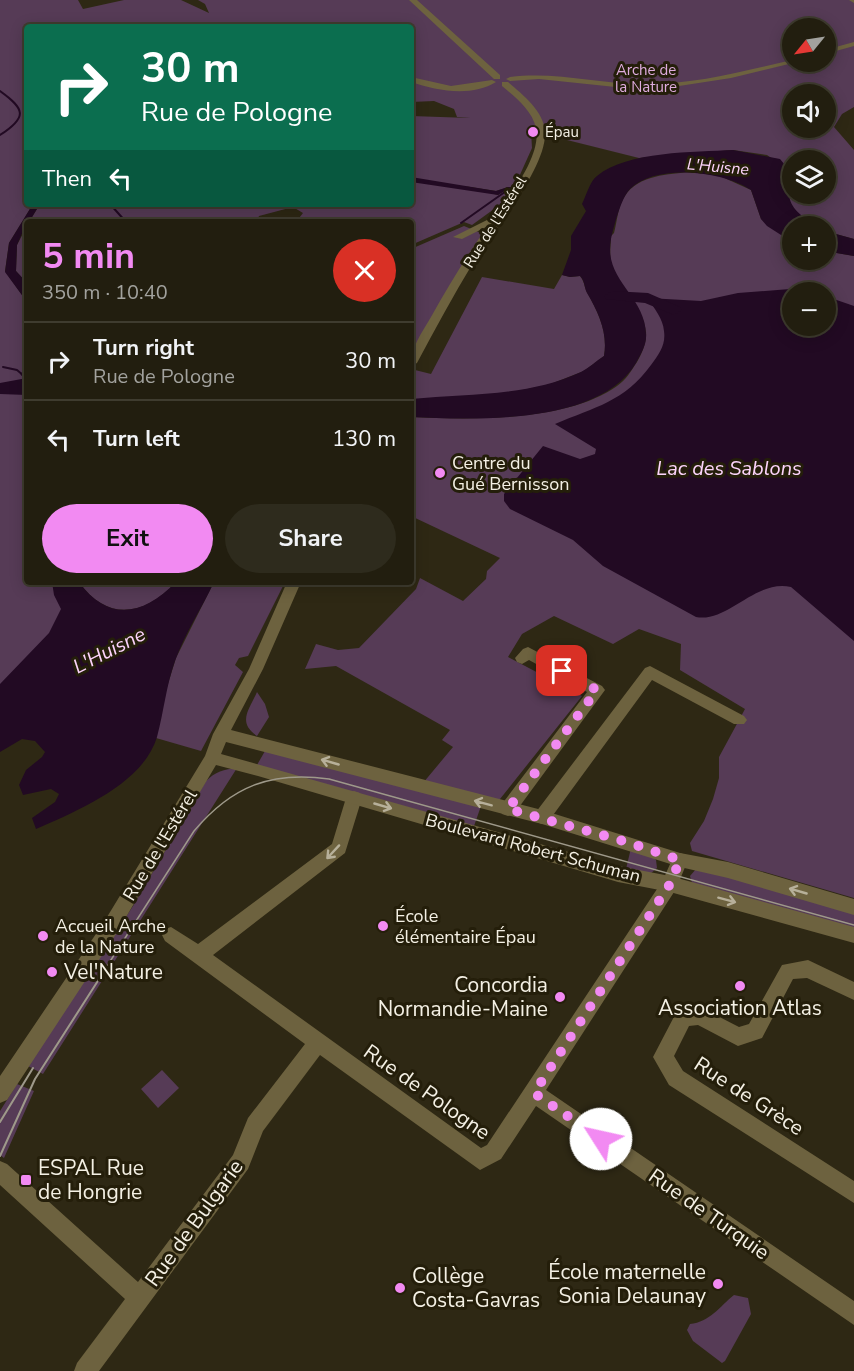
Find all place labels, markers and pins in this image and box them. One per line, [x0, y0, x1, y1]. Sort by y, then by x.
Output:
place label: Épau [545, 122, 579, 142]
marker: Épau [526, 125, 540, 139]
place label: Centre du Gué Bernisson [452, 451, 570, 496]
marker: Centre du Gué Bernisson [433, 466, 447, 480]
pin [536, 645, 587, 696]
place label: École élémentaire Épau [395, 904, 536, 949]
place label: Accueil Arche de la Nature [55, 914, 166, 959]
marker: École élémentaire Épau [376, 919, 390, 933]
marker: Accueil Arche de la Nature [36, 929, 50, 943]
place label: Vel'Nature [63, 958, 163, 986]
marker: Vel'Nature [45, 965, 59, 979]
place label: Concordia Normandie-Maine [378, 971, 548, 1023]
marker: Association Atlas [733, 979, 747, 993]
marker: Concordia Normandie-Maine [553, 990, 567, 1004]
place label: Association Atlas [658, 994, 822, 1022]
place label: ESPAL Rue de Hongrie [38, 1154, 144, 1206]
marker: ESPAL Rue de Hongrie [19, 1173, 33, 1187]
place label: École maternelle Sonia Delaunay [548, 1258, 706, 1310]
place label: Collège Costa-Gavras [412, 1262, 540, 1314]
marker: École maternelle Sonia Delaunay [711, 1277, 725, 1291]
marker: Collège Costa-Gavras [393, 1281, 407, 1295]

